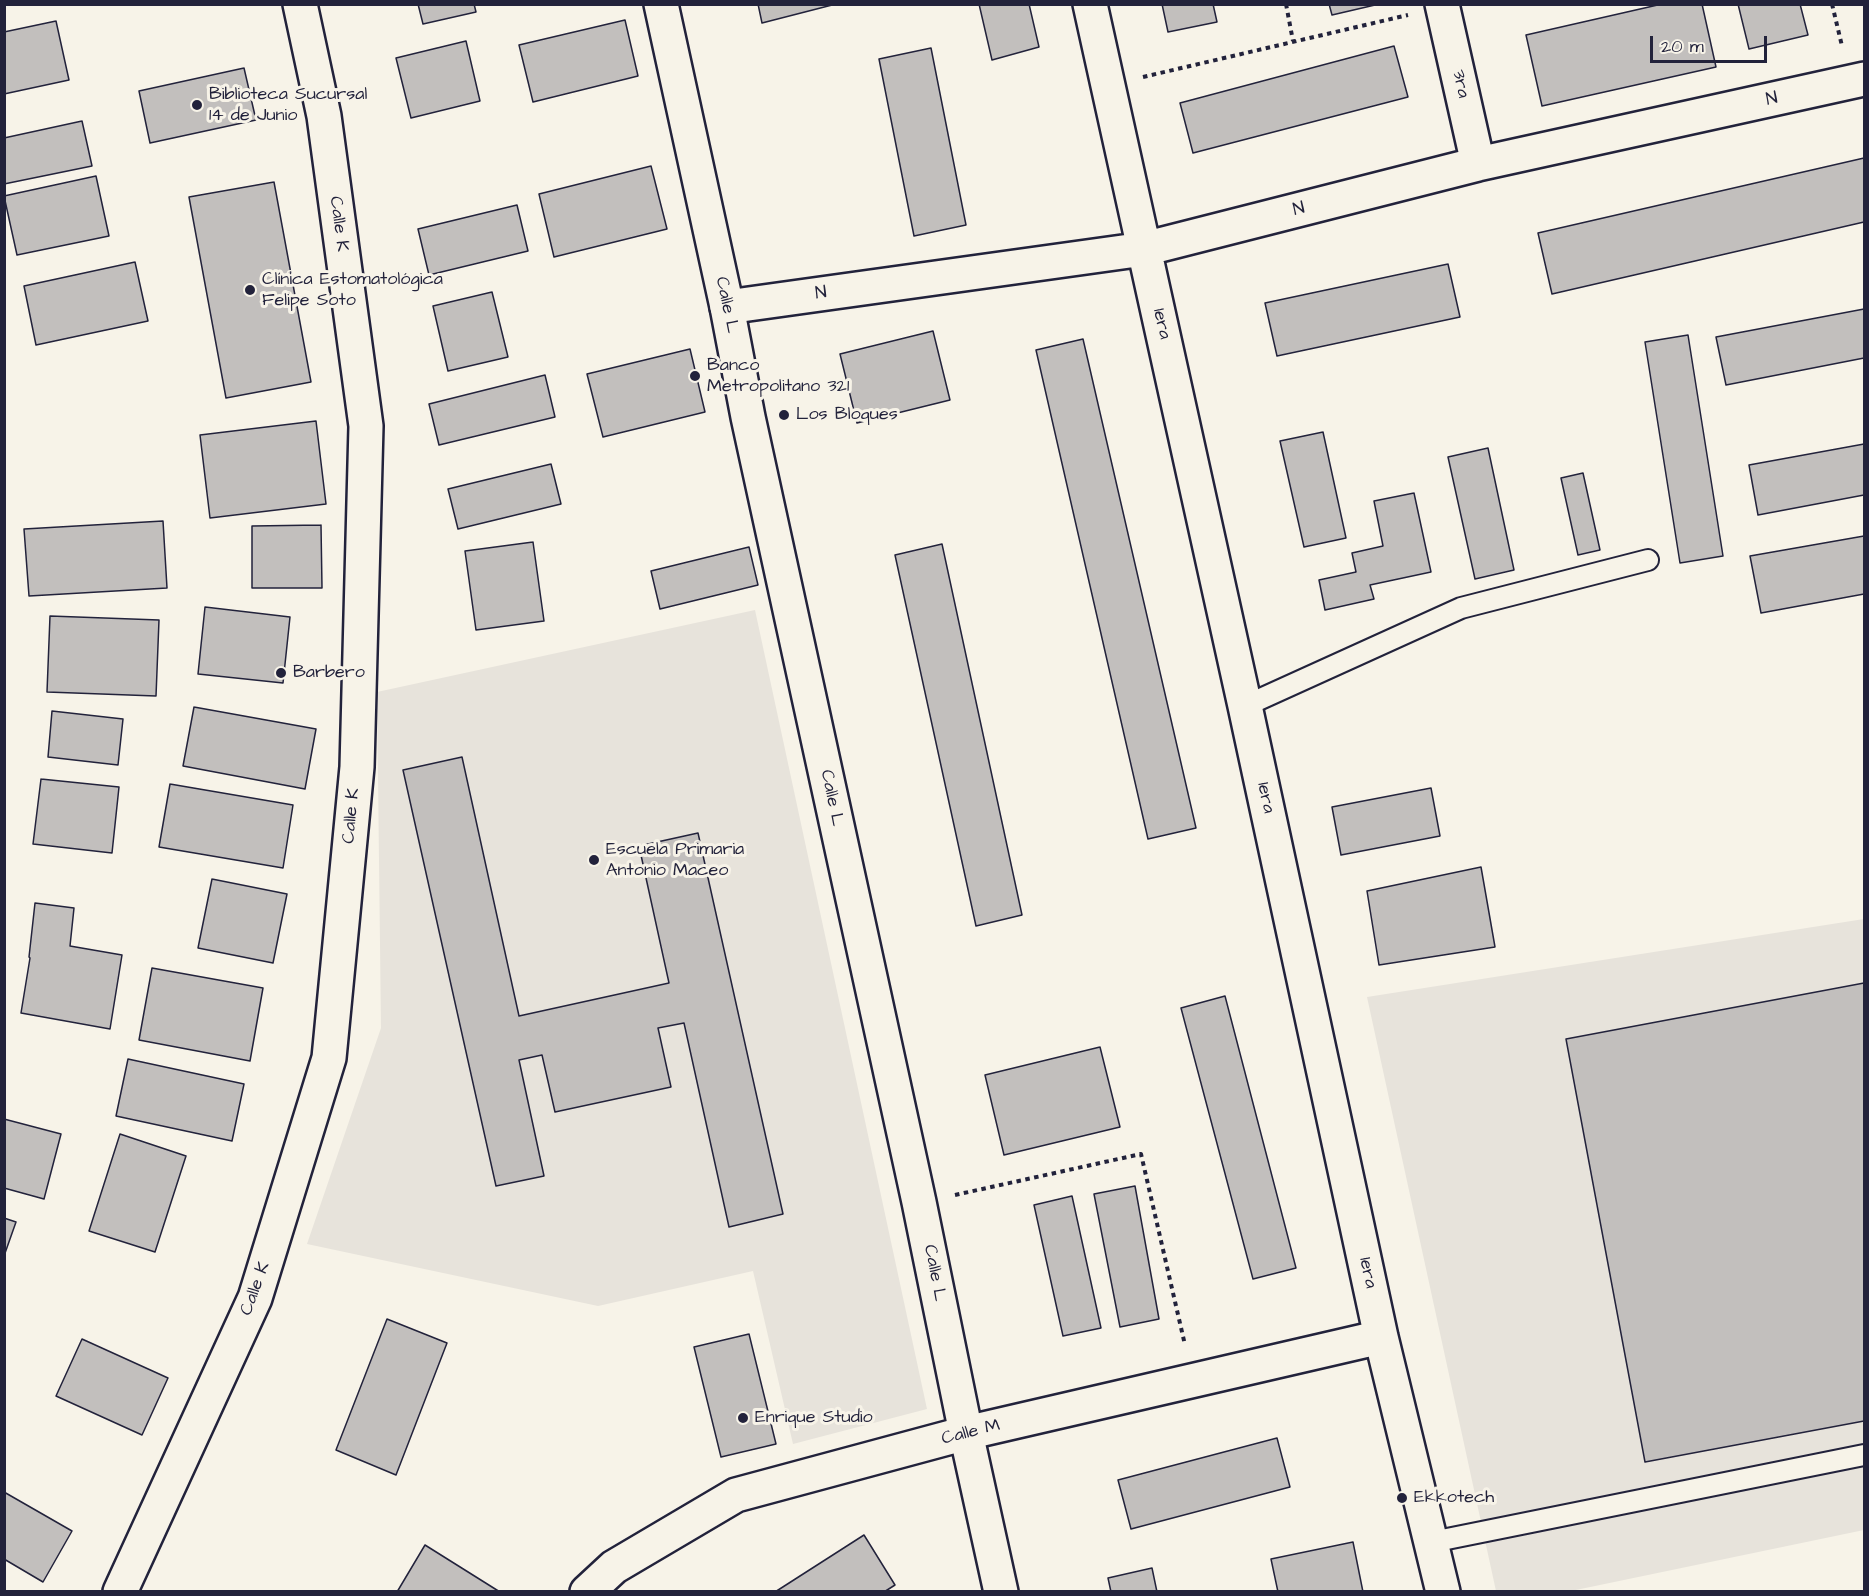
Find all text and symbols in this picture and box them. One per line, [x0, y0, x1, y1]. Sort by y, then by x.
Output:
scale bar [1653, 24, 1770, 62]
text: 20 m [1661, 34, 1704, 59]
street label: 3ra [1446, 68, 1474, 100]
place label: Biblioteca Sucursal 14 de Junio [209, 84, 367, 127]
street label: N [1764, 88, 1780, 112]
marker: Biblioteca Sucursal 14 de Junio [190, 98, 204, 112]
street label: Calle K [323, 195, 353, 253]
street label: N [1291, 198, 1307, 222]
place label: Clínica Estomatológica Felipe Soto [262, 269, 443, 312]
street label: Calle L [710, 275, 742, 335]
marker: Clínica Estomatológica Felipe Soto [243, 283, 257, 297]
street label: N [814, 283, 828, 305]
street label: 1era [1147, 306, 1175, 342]
place label: Banco Metropolitano 321 [707, 355, 849, 398]
marker: Banco Metropolitano 321 [688, 369, 702, 383]
place label: Los Bloques [796, 404, 898, 426]
marker: Los Bloques [777, 408, 791, 422]
place label: Barbero [293, 662, 365, 684]
marker: Barbero [274, 666, 288, 680]
street label: Calle L [815, 768, 847, 828]
street label: 1era [1251, 781, 1279, 815]
street label: Calle K [339, 787, 365, 845]
place label: Escuela Primaria Antonio Maceo [606, 839, 744, 882]
marker: Escuela Primaria Antonio Maceo [587, 853, 601, 867]
street label: Calle L [918, 1243, 950, 1303]
street label: 1era [1353, 1256, 1381, 1290]
street label: Calle K [236, 1259, 276, 1319]
place label: Enrique Studio [755, 1407, 873, 1429]
marker: Enrique Studio [736, 1411, 750, 1425]
street label: Calle M [940, 1415, 1002, 1451]
place label: Ekkotech [1414, 1487, 1494, 1509]
marker: Ekkotech [1395, 1491, 1409, 1505]

